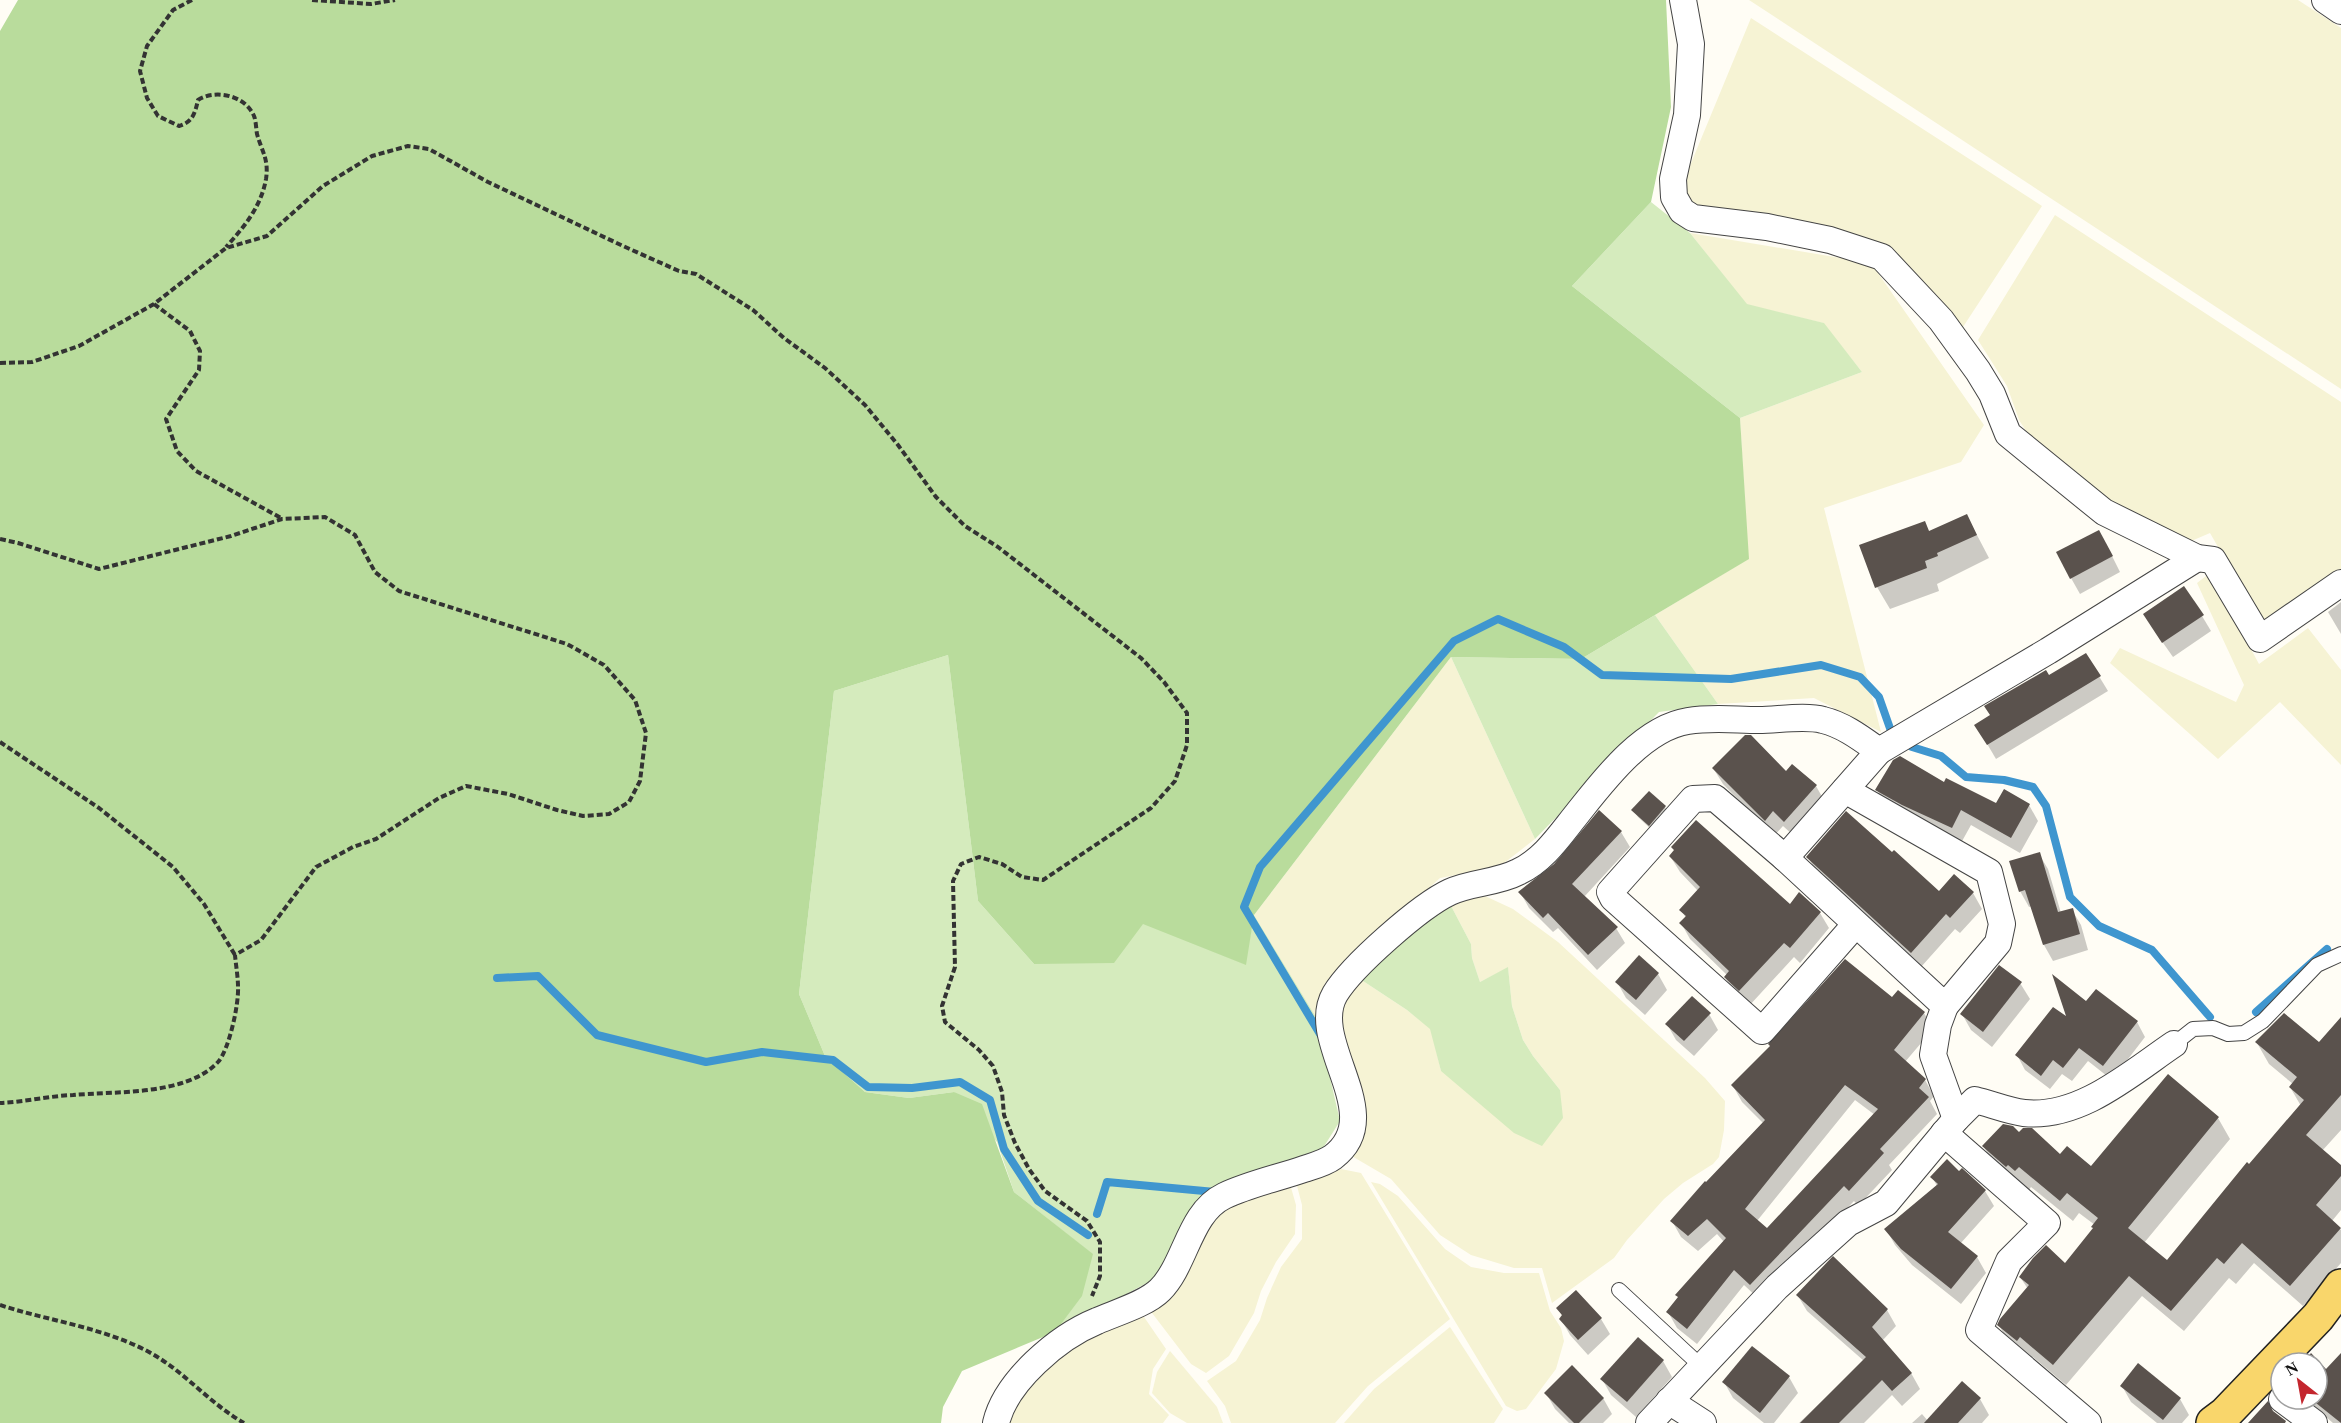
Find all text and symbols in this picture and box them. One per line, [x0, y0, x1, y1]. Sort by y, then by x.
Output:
north arrow [2269, 1351, 2329, 1411]
text: N [2282, 1358, 2301, 1379]

